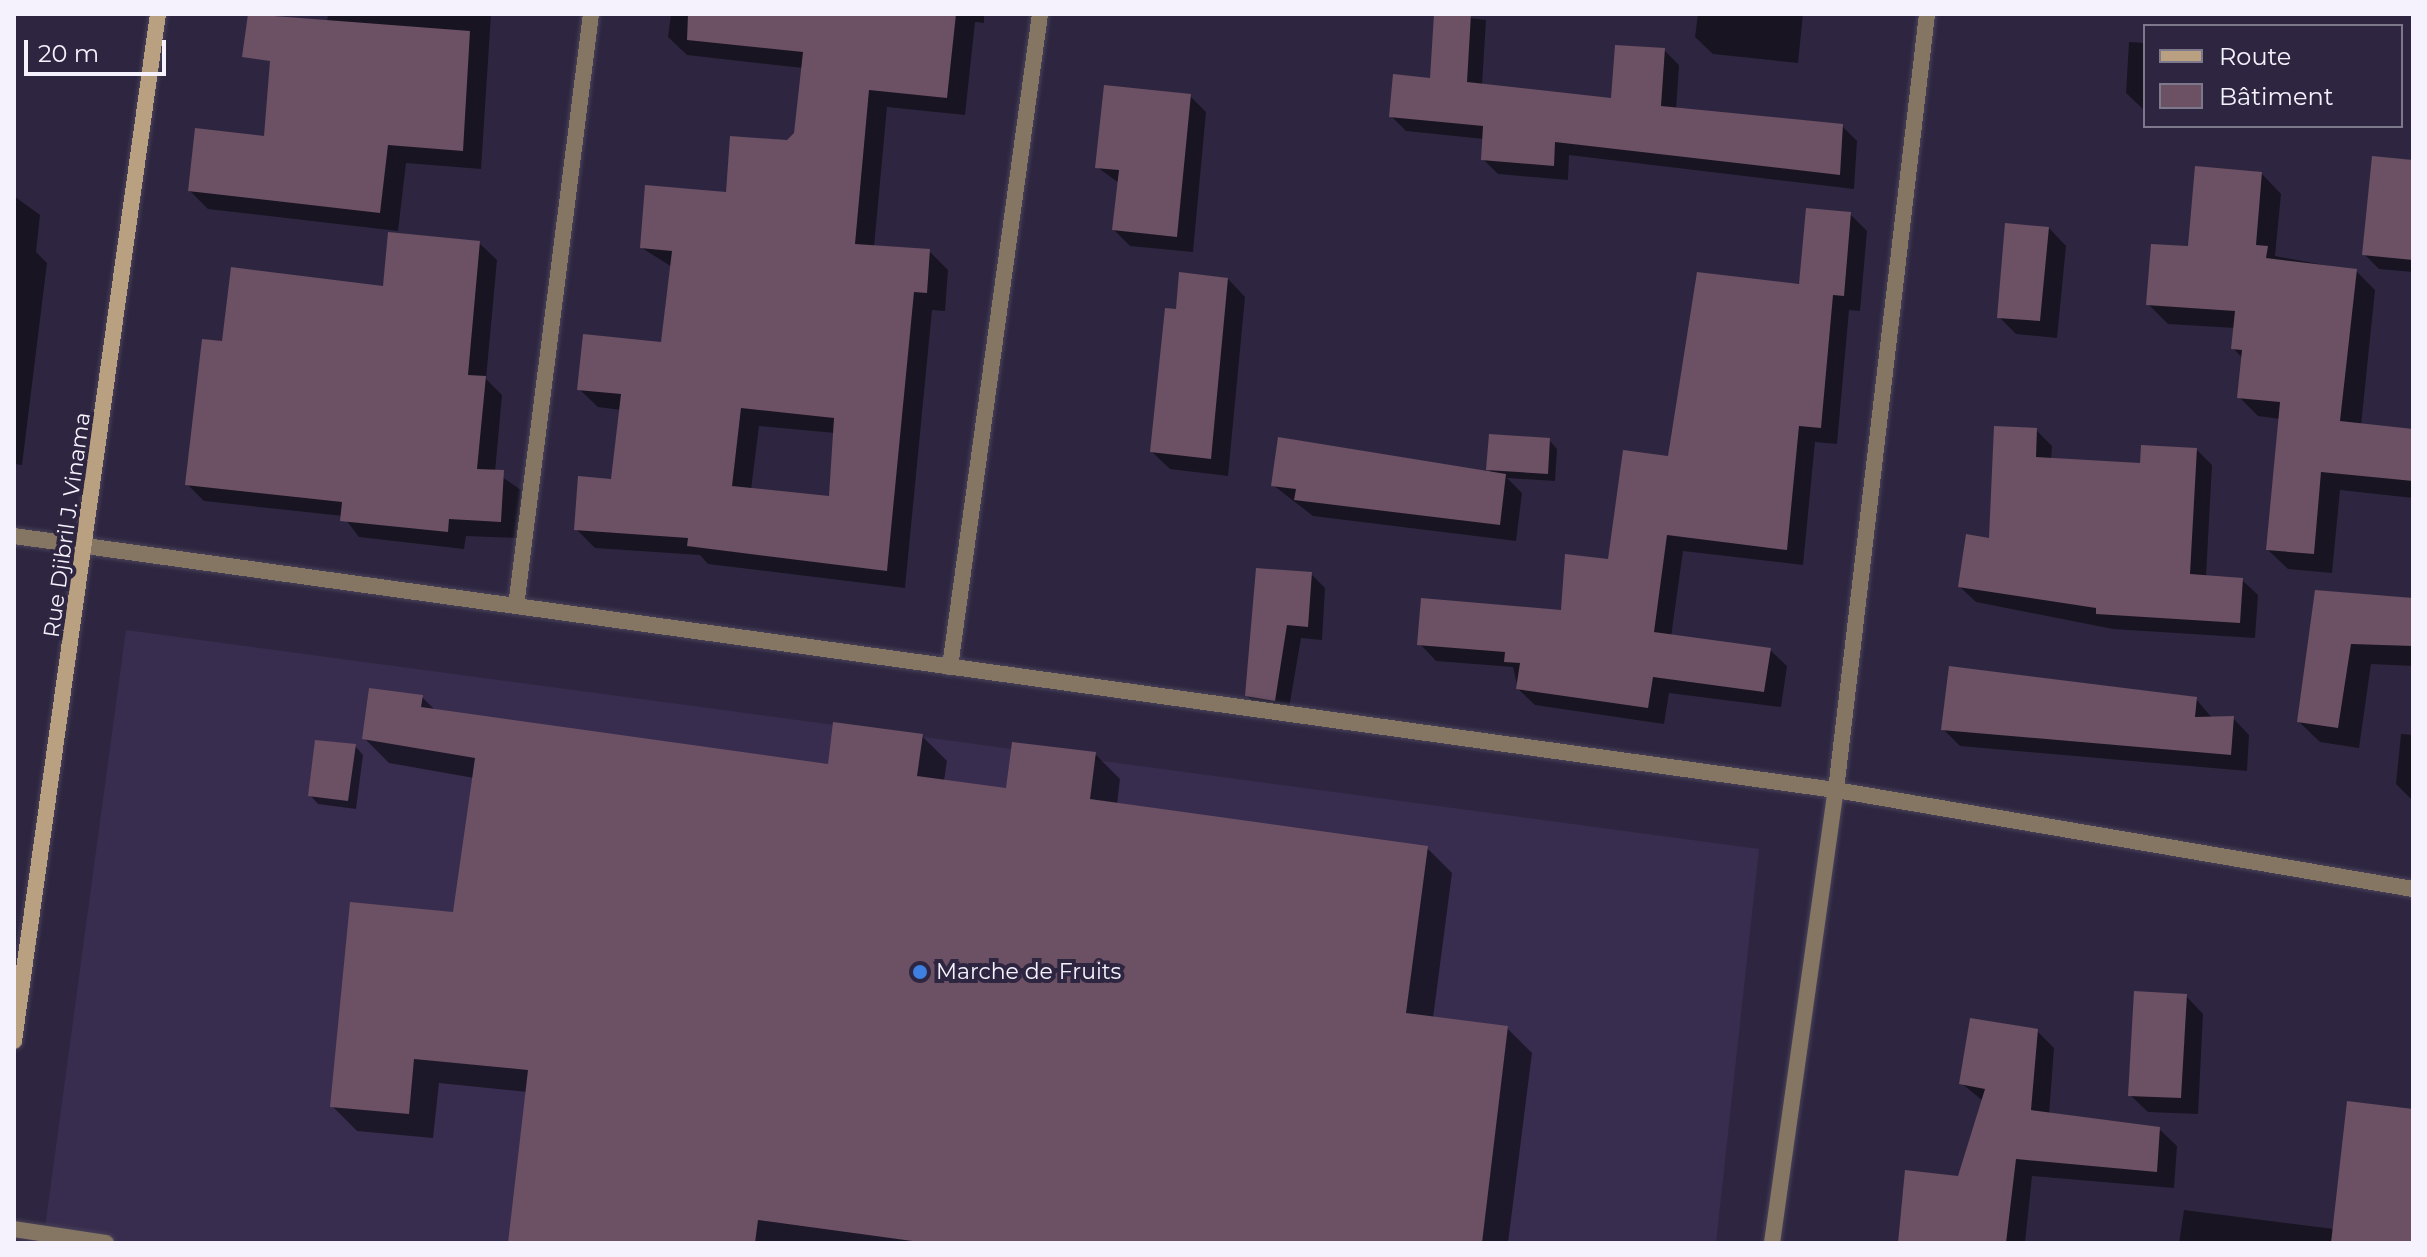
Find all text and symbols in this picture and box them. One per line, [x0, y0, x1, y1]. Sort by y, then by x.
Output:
scale bar [28, 24, 170, 74]
legend [2143, 24, 2403, 128]
text: 20 m [38, 39, 99, 68]
text: Route [2219, 42, 2291, 71]
text: Bâtiment [2219, 82, 2333, 111]
street label: Rue Djibril J. Vinama [38, 411, 96, 639]
place label: Marche de Fruits [936, 959, 1121, 985]
marker: Marche de Fruits [911, 963, 929, 981]

